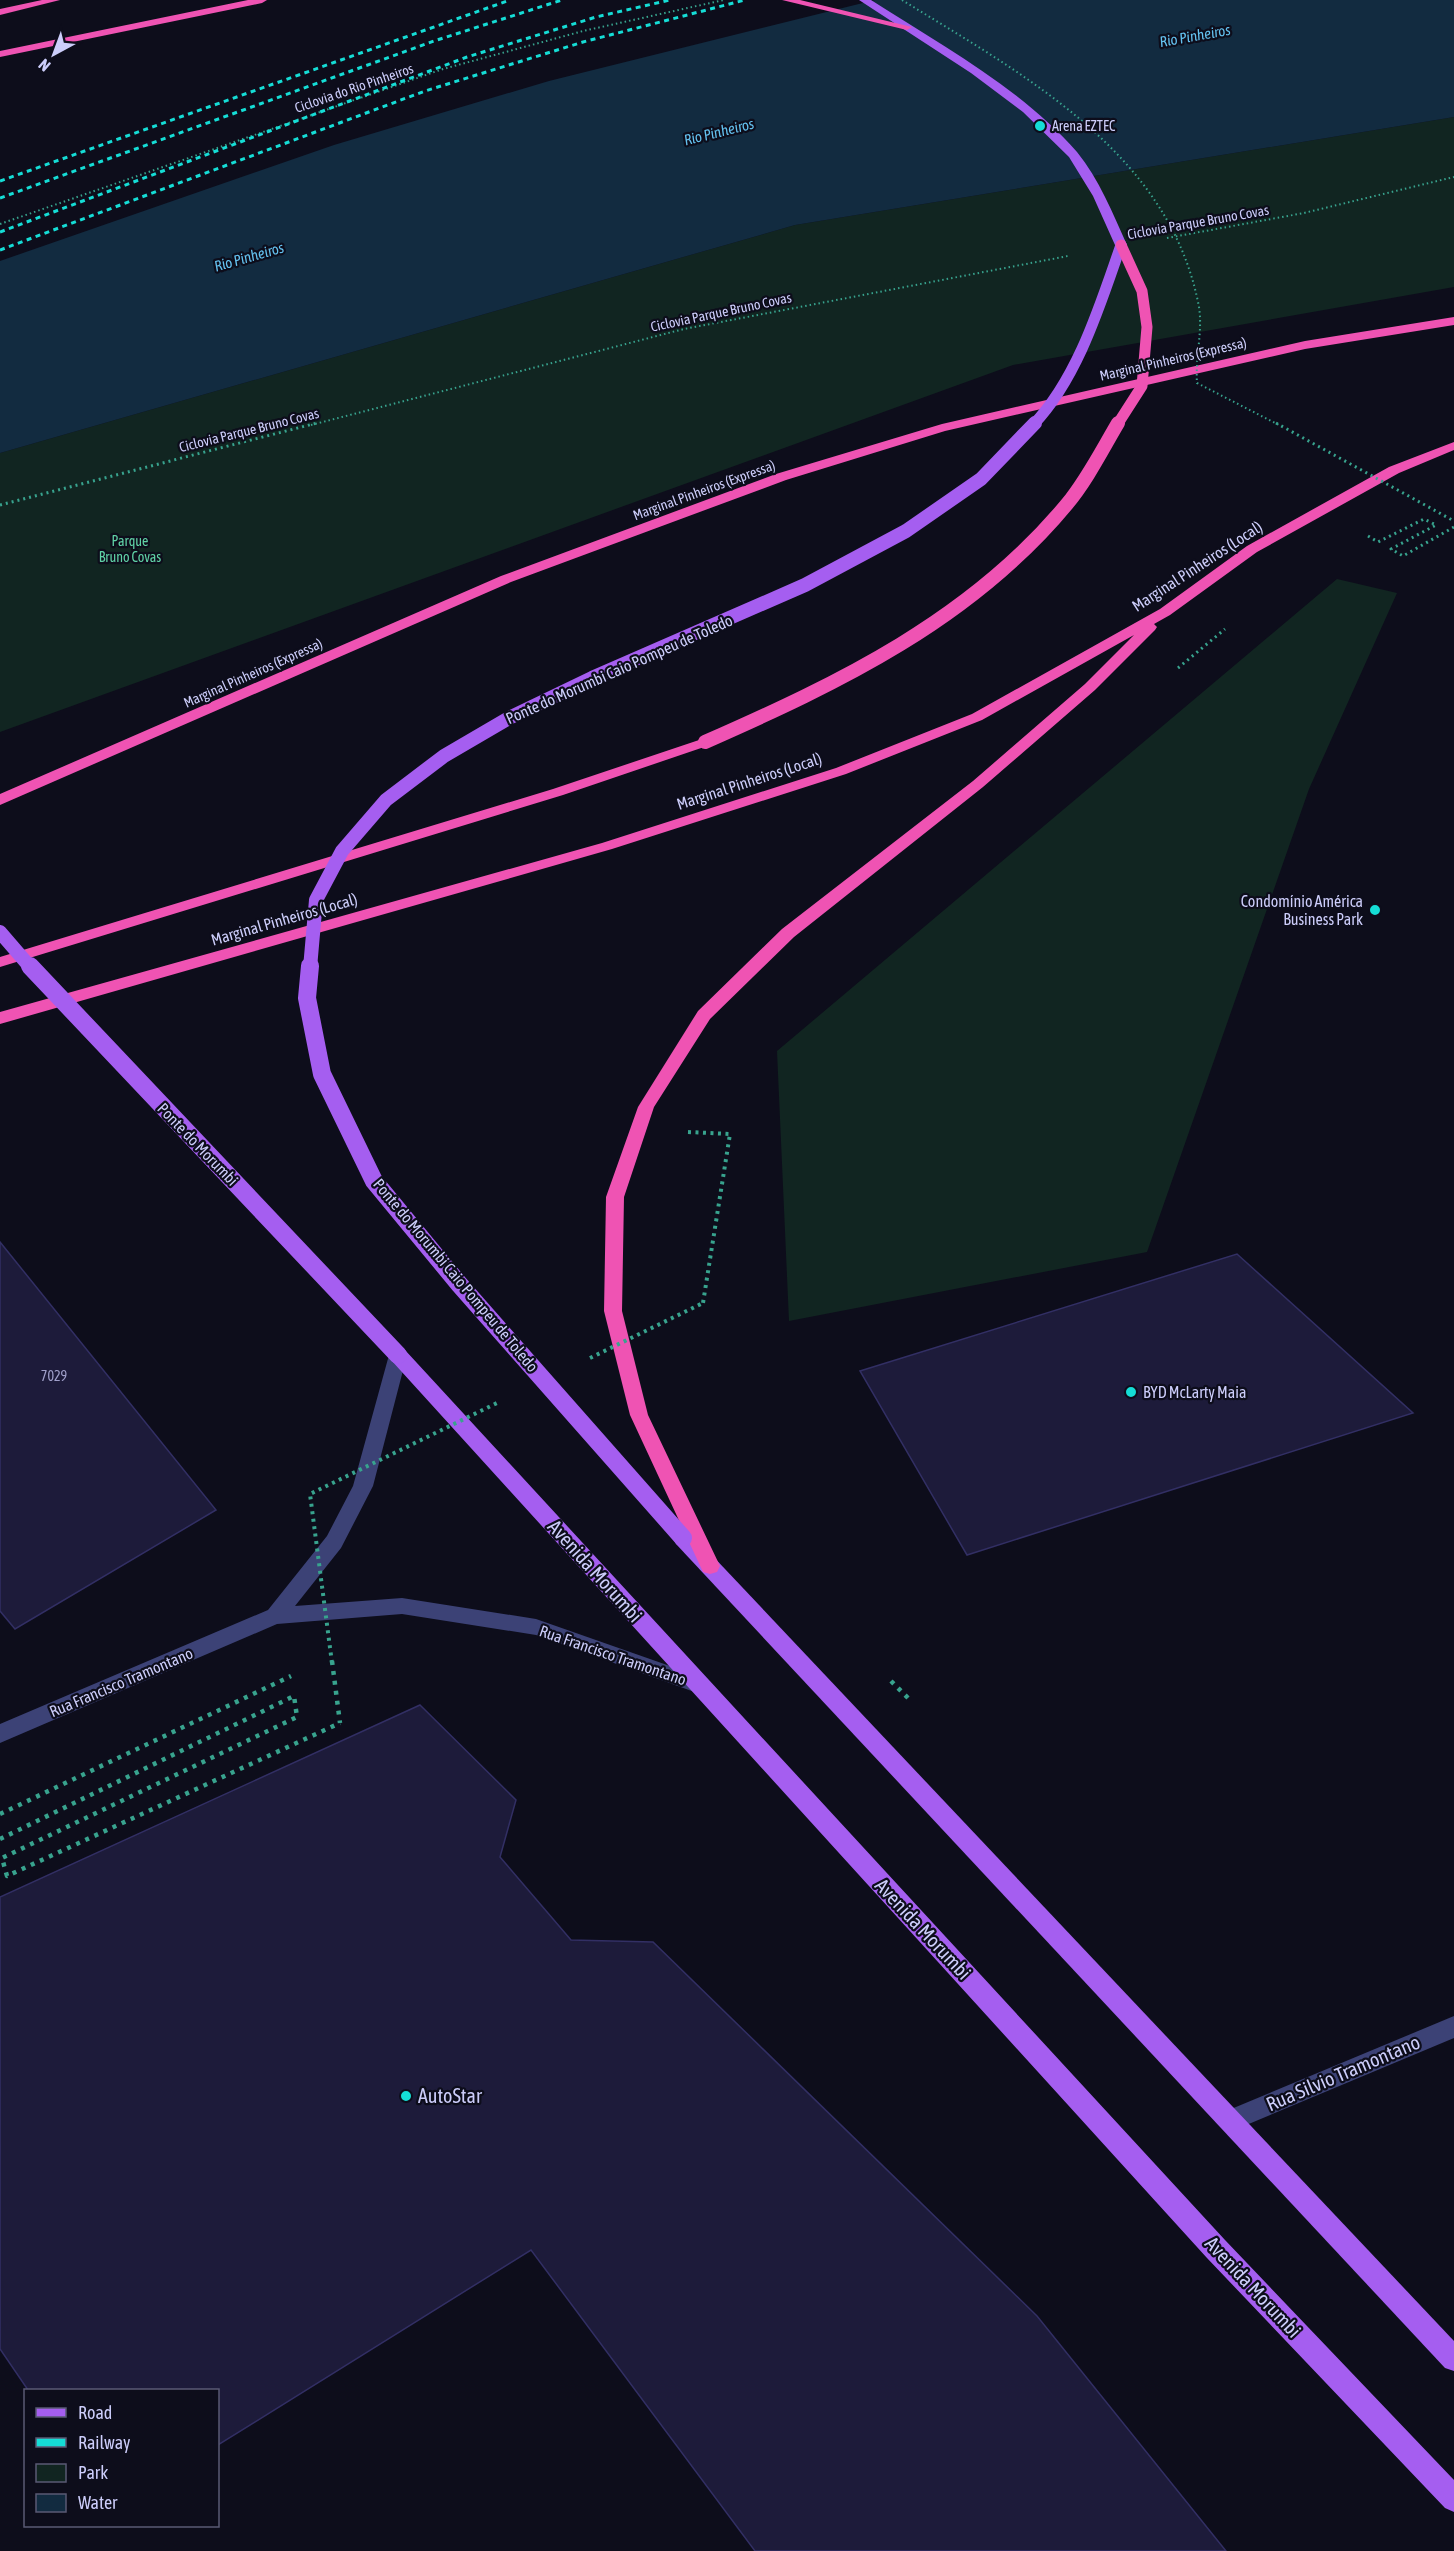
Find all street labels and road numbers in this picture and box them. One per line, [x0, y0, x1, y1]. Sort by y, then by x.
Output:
street label: Ciclovia do Rio Pinheiros [292, 60, 416, 116]
street label: Ciclovia Parque Bruno Covas [1126, 202, 1270, 242]
street label: Ciclovia Parque Bruno Covas [649, 289, 793, 335]
street label: Marginal Pinheiros (Expressa) [1098, 334, 1248, 384]
street label: Ciclovia Parque Bruno Covas [177, 405, 321, 455]
street label: Marginal Pinheiros (Expressa) [631, 457, 777, 523]
street label: Marginal Pinheiros (Local) [1129, 517, 1266, 616]
street label: Ponte do Morumbi Caio Pompeu de Toledo [503, 611, 736, 728]
street label: Marginal Pinheiros (Expressa) [181, 635, 325, 711]
street label: Marginal Pinheiros (Local) [674, 749, 824, 814]
street label: Marginal Pinheiros (Local) [209, 889, 360, 949]
street label: Ponte do Morumbi [154, 1099, 242, 1189]
street label: Ponte do Morumbi Caio Pompeu de Toledo [369, 1175, 542, 1376]
street label: Avenida Morumbi [543, 1515, 647, 1627]
street label: Rua Francisco Tramontano [537, 1621, 689, 1689]
street label: Rua Francisco Tramontano [47, 1644, 195, 1720]
street label: Avenida Morumbi [871, 1873, 976, 1984]
street label: Rua Silvio Tramontano [1262, 2030, 1423, 2115]
street label: Avenida Morumbi [1201, 2231, 1306, 2342]

